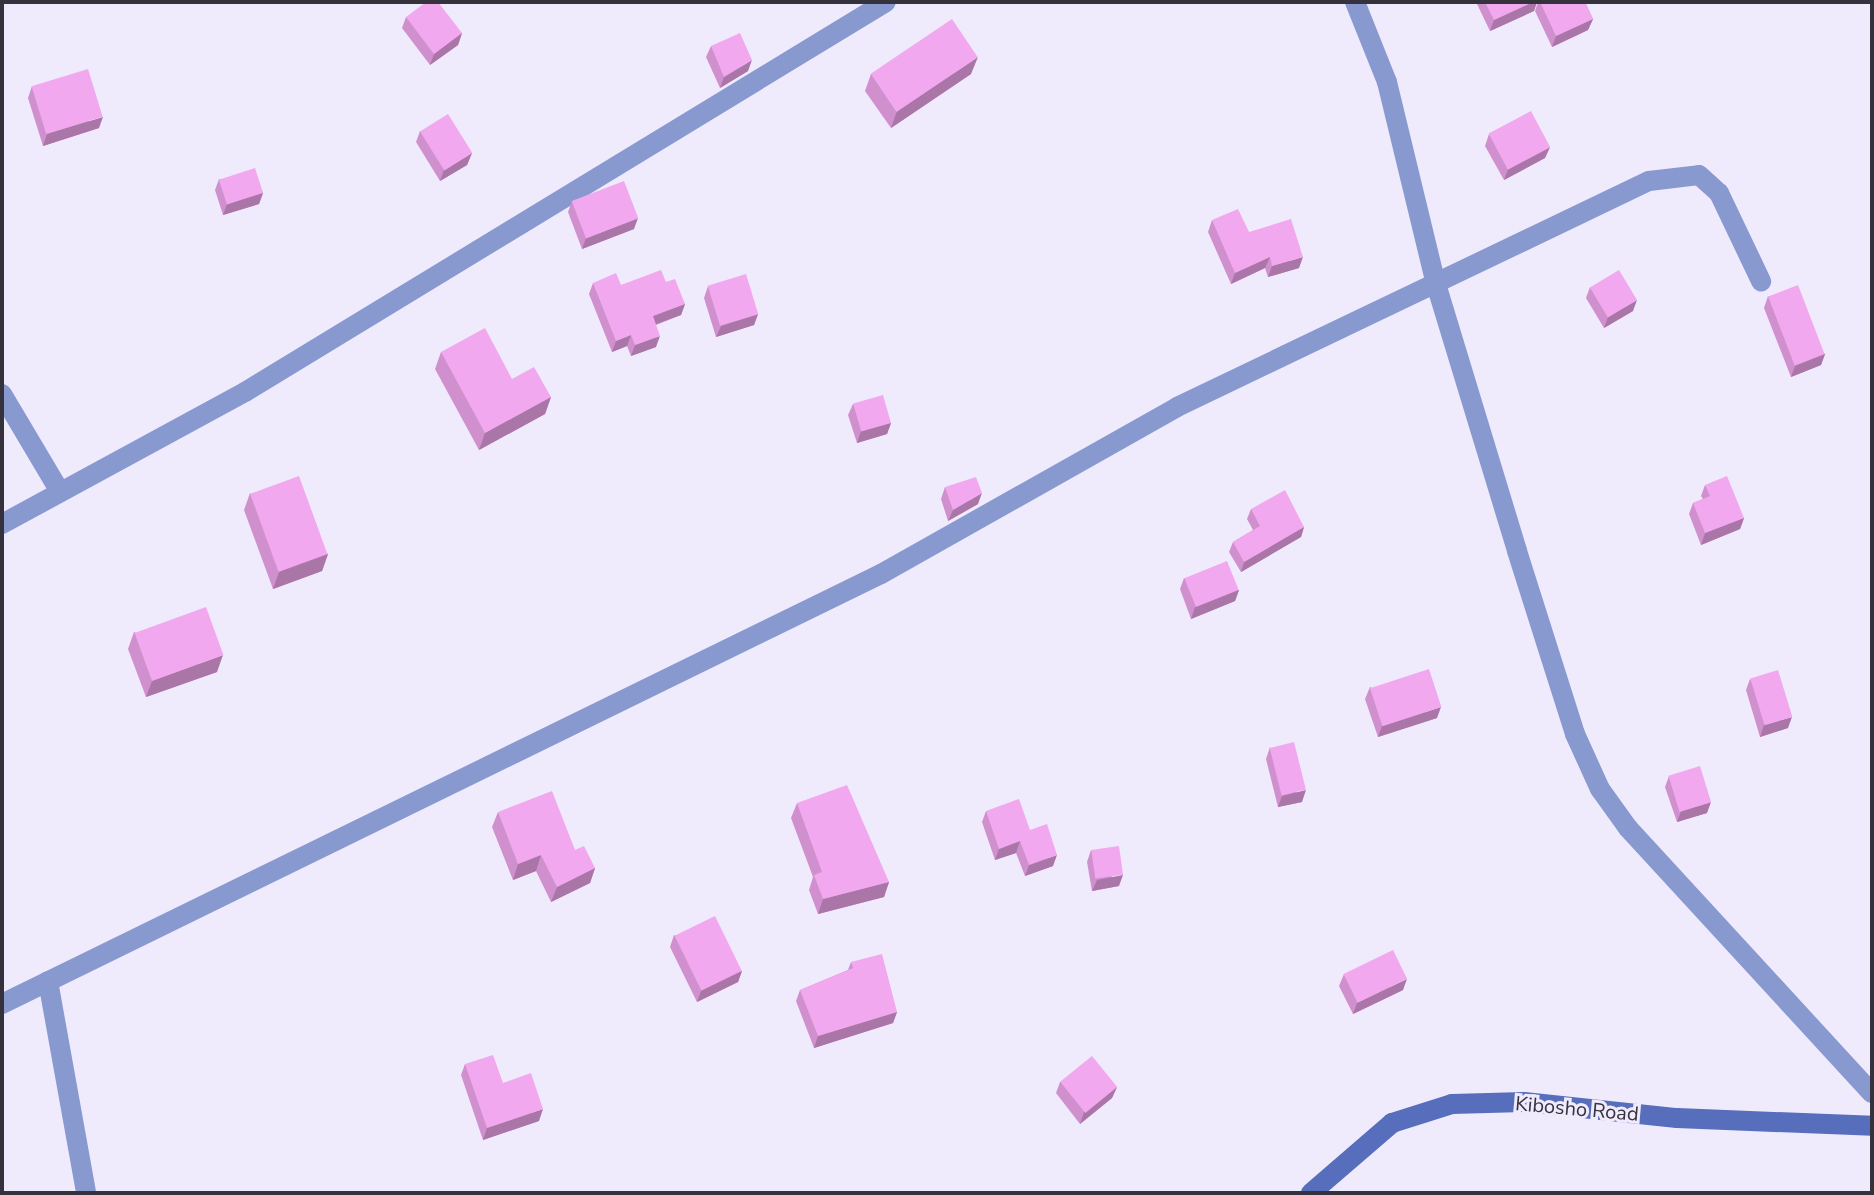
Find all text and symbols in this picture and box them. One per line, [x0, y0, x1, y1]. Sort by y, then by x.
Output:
street label: Kibosho Road [1514, 1092, 1640, 1126]

